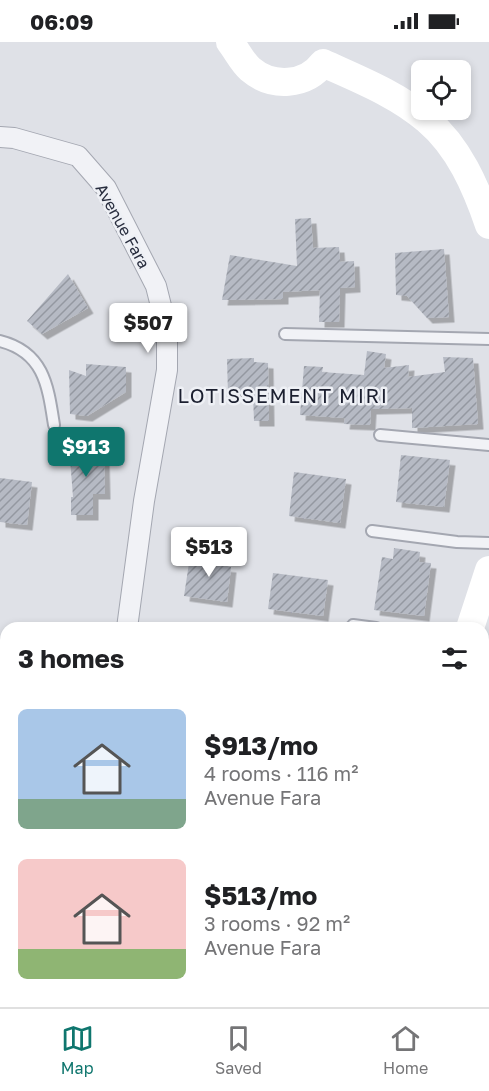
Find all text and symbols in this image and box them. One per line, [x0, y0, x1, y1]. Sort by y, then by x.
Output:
text: 06:09 [30, 8, 94, 35]
map controls [411, 60, 471, 120]
button: locate [411, 60, 471, 120]
street label: Avenue Fara [92, 180, 154, 272]
pin: $507 [112, 303, 184, 354]
text: $507 [123, 310, 173, 334]
district label: LOTISSEMENT MIRI [178, 383, 388, 407]
pin: $913 [50, 427, 122, 478]
text: $913 [62, 434, 110, 458]
pin: $513 [173, 527, 245, 578]
text: $513 [185, 534, 233, 558]
icon: filters [438, 642, 471, 675]
text: 3 homes [18, 643, 124, 674]
text: $913/mo [204, 730, 318, 761]
icon: home [66, 733, 138, 805]
text: 4 rooms · 116 m² [204, 761, 359, 785]
text: Avenue Fara [204, 785, 321, 809]
text: $513/mo [204, 880, 317, 911]
icon: home [66, 883, 138, 955]
text: 3 rooms · 92 m² [204, 911, 350, 935]
text: Avenue Fara [204, 935, 321, 959]
tab: Map [61, 1022, 94, 1078]
tab: Saved [215, 1022, 262, 1078]
tab: Home [383, 1022, 428, 1078]

